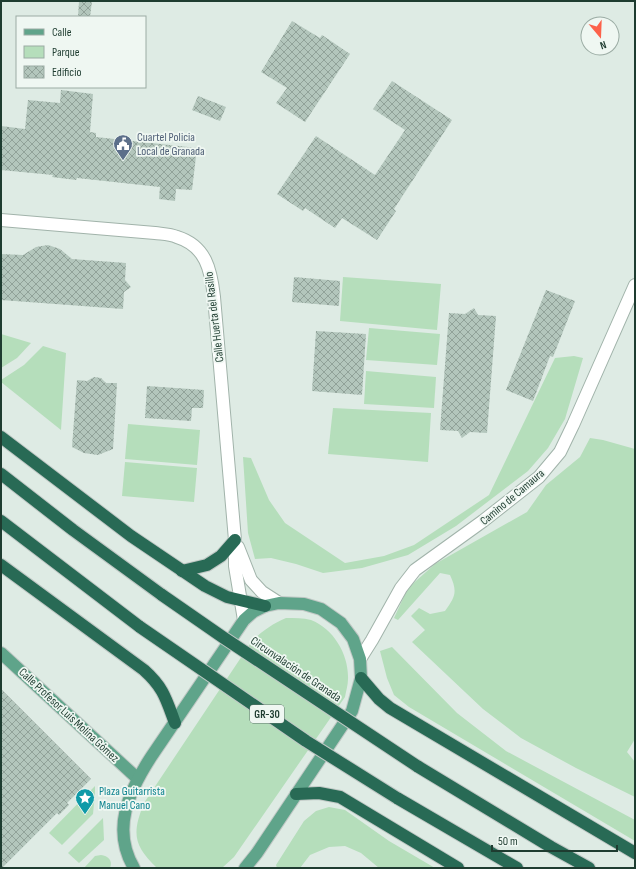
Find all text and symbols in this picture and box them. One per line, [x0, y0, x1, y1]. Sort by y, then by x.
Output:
legend [16, 16, 146, 88]
north arrow [580, 16, 620, 56]
text: Calle [52, 25, 72, 40]
text: N [598, 38, 608, 52]
text: Parque [52, 45, 80, 60]
text: Edificio [52, 65, 81, 80]
place label: Cuartel Policia Local de Granada [137, 130, 205, 159]
public building icon: Cuartel Policia Local de Granada [112, 133, 134, 161]
street label: Calle Huerta del Rasillo [202, 271, 227, 363]
street label: Camino de Camaura [477, 466, 548, 529]
street label: Circunvalación de Granada [247, 633, 344, 706]
street label: Calle Profesor Luis Molina Gómez [15, 665, 122, 766]
road number: GR-30 [250, 705, 284, 723]
place label: Plaza Guitarrista Manuel Cano [99, 784, 165, 813]
place icon: Plaza Guitarrista Manuel Cano [74, 787, 96, 815]
scale bar [492, 827, 617, 853]
text: 50 m [498, 834, 518, 849]

